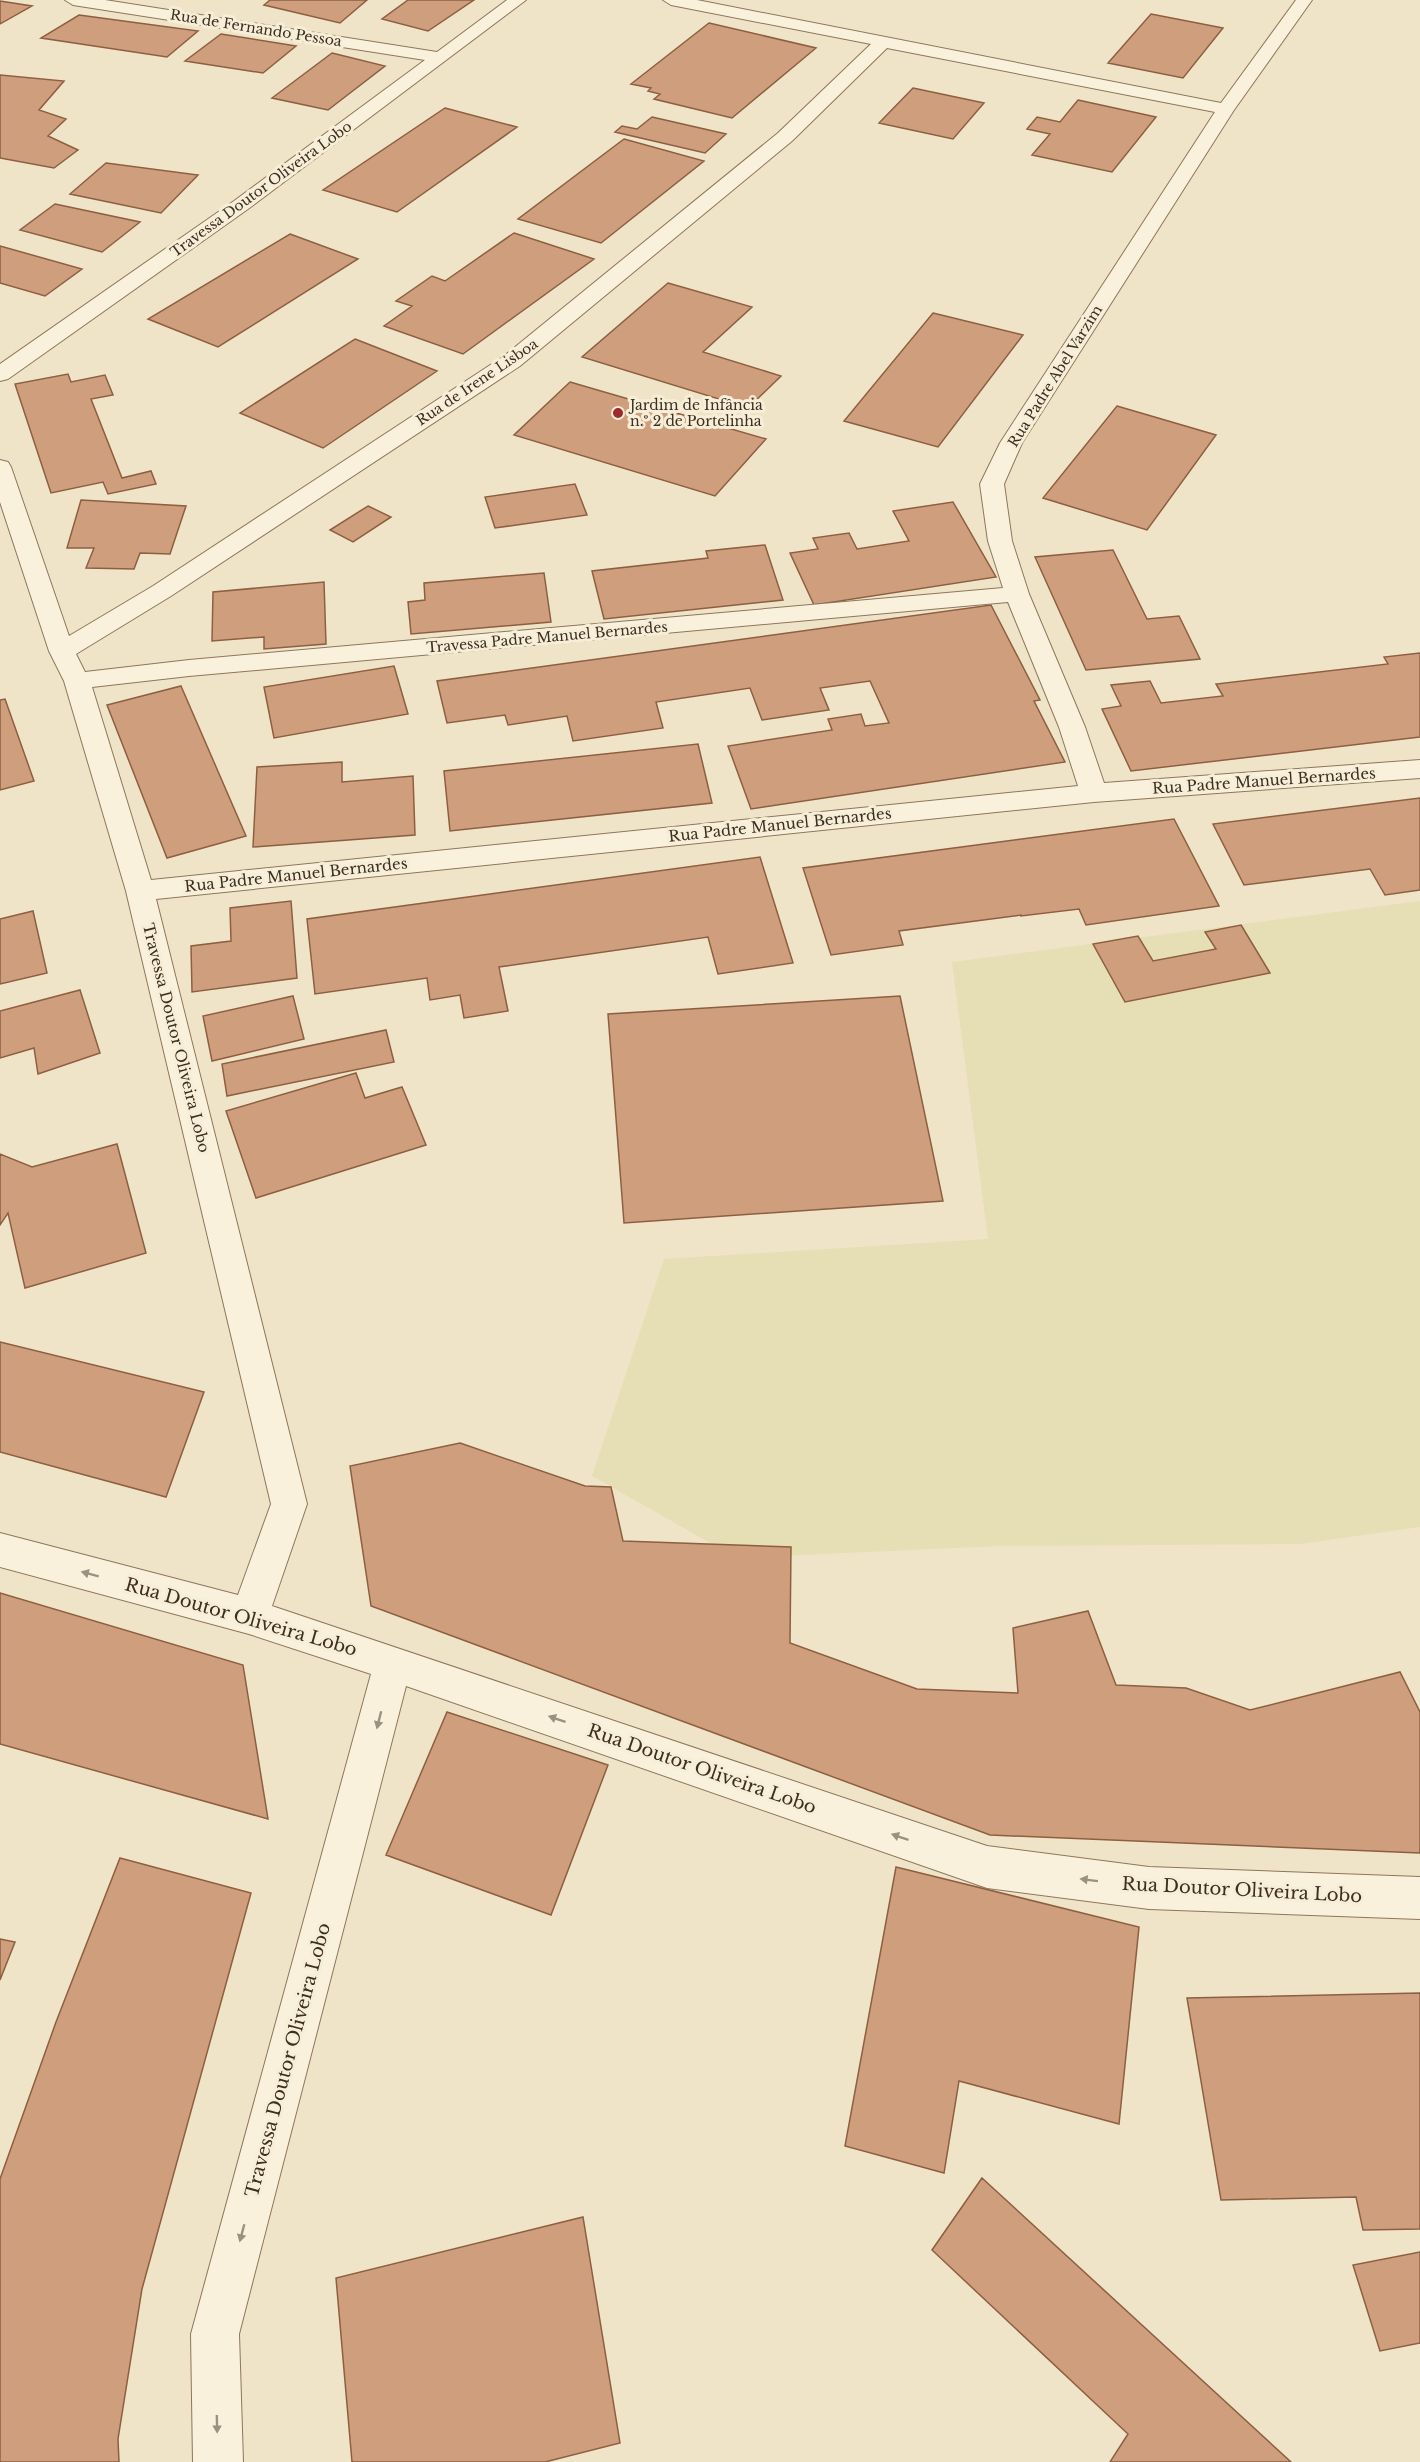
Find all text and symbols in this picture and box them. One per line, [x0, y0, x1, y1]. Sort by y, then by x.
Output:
street label: Rua de Fernando Pessoa [169, 6, 343, 51]
street label: Travessa Doutor Oliveira Lobo [167, 117, 355, 261]
street label: Rua Padre Abel Varzim [1004, 302, 1106, 450]
street label: Rua de Irene Lisboa [413, 334, 541, 429]
place label: Jardim de Infância n.º 2 de Portelinha [628, 396, 763, 430]
marker: Jardim de Infância n.º 2 de Portelinha [611, 406, 625, 420]
street label: Travessa Padre Manuel Bernardes [426, 617, 668, 657]
street label: Rua Padre Manuel Bernardes [1152, 763, 1377, 798]
street label: Rua Padre Manuel Bernardes [668, 803, 893, 846]
street label: Rua Padre Manuel Bernardes [184, 853, 409, 896]
street label: Travessa Doutor Oliveira Lobo [139, 921, 214, 1155]
one-way arrow [81, 1568, 99, 1578]
street label: Rua Doutor Oliveira Lobo [122, 1573, 360, 1661]
one-way arrow [373, 1710, 383, 1729]
one-way arrow [548, 1714, 566, 1723]
street label: Rua Doutor Oliveira Lobo [585, 1719, 819, 1819]
one-way arrow [891, 1832, 909, 1841]
street label: Rua Doutor Oliveira Lobo [1121, 1873, 1363, 1907]
one-way arrow [1080, 1876, 1099, 1885]
street label: Travessa Doutor Oliveira Lobo [241, 1921, 335, 2199]
one-way arrow [237, 2224, 246, 2242]
one-way arrow [212, 2415, 222, 2434]

